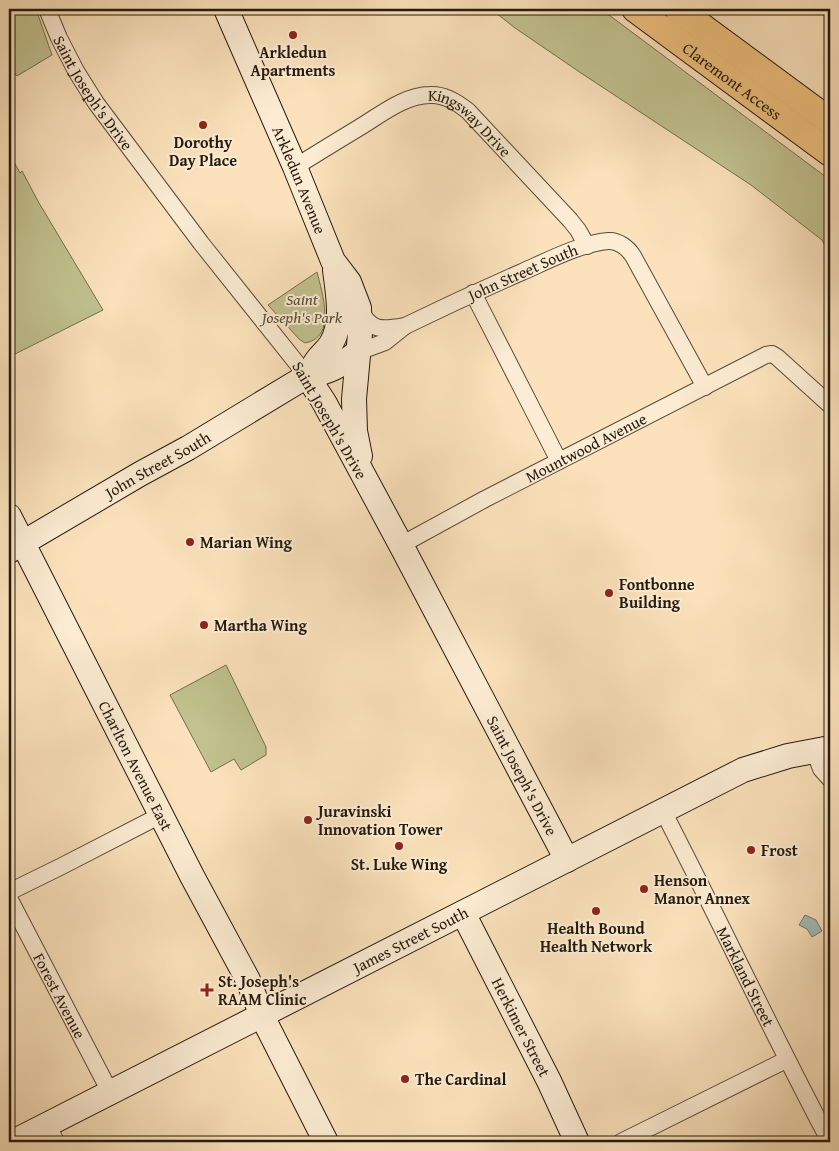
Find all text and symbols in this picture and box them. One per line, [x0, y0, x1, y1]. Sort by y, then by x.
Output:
marker: Arkledun Apartments [287, 29, 299, 41]
street label: Saint Joseph's Drive [48, 31, 139, 155]
street label: Claremont Access [678, 36, 787, 126]
place label: Arkledun Apartments [251, 40, 336, 82]
street label: Kingsway Drive [428, 83, 517, 162]
marker: Dorothy Day Place [197, 119, 209, 131]
street label: Arkledun Avenue [266, 122, 333, 238]
place label: Dorothy Day Place [169, 130, 237, 172]
street label: John Street South [462, 237, 581, 308]
park label: Saint Joseph's Park [259, 287, 343, 329]
street label: Saint Joseph's Drive [286, 357, 374, 483]
street label: Mountwood Avenue [521, 406, 651, 488]
street label: John Street South [99, 425, 215, 505]
place label: Marian Wing [200, 530, 292, 554]
marker: Marian Wing [184, 536, 196, 548]
place label: Fontbonne Building [619, 572, 695, 614]
marker: Fontbonne Building [603, 587, 615, 599]
place label: Martha Wing [214, 613, 308, 637]
marker: Martha Wing [198, 619, 210, 631]
street label: Charlton Avenue East [93, 696, 179, 835]
street label: Saint Joseph's Drive [481, 711, 564, 840]
place label: Juravinski Innovation Tower [315, 799, 443, 841]
marker: Juravinski Innovation Tower [302, 814, 314, 826]
place label: Frost [761, 838, 798, 862]
marker: St. Luke Wing [393, 840, 405, 852]
marker: Frost [745, 844, 757, 856]
place label: St. Luke Wing [351, 852, 448, 876]
place label: Henson Manor Annex [654, 868, 751, 910]
marker: Henson Manor Annex [638, 883, 650, 895]
street label: James Street South [347, 900, 472, 980]
marker: Health Bound Health Network [590, 905, 602, 917]
place label: Health Bound Health Network [540, 916, 653, 958]
street label: Markland Street [711, 922, 781, 1031]
street label: Forest Avenue [27, 948, 92, 1043]
place label: St. Joseph's RAAM Clinic [218, 969, 307, 1011]
street label: Herkimer Street [486, 973, 557, 1081]
marker: St. Joseph's RAAM Clinic [200, 983, 214, 997]
place label: The Cardinal [415, 1067, 507, 1091]
marker: The Cardinal [399, 1073, 411, 1085]

